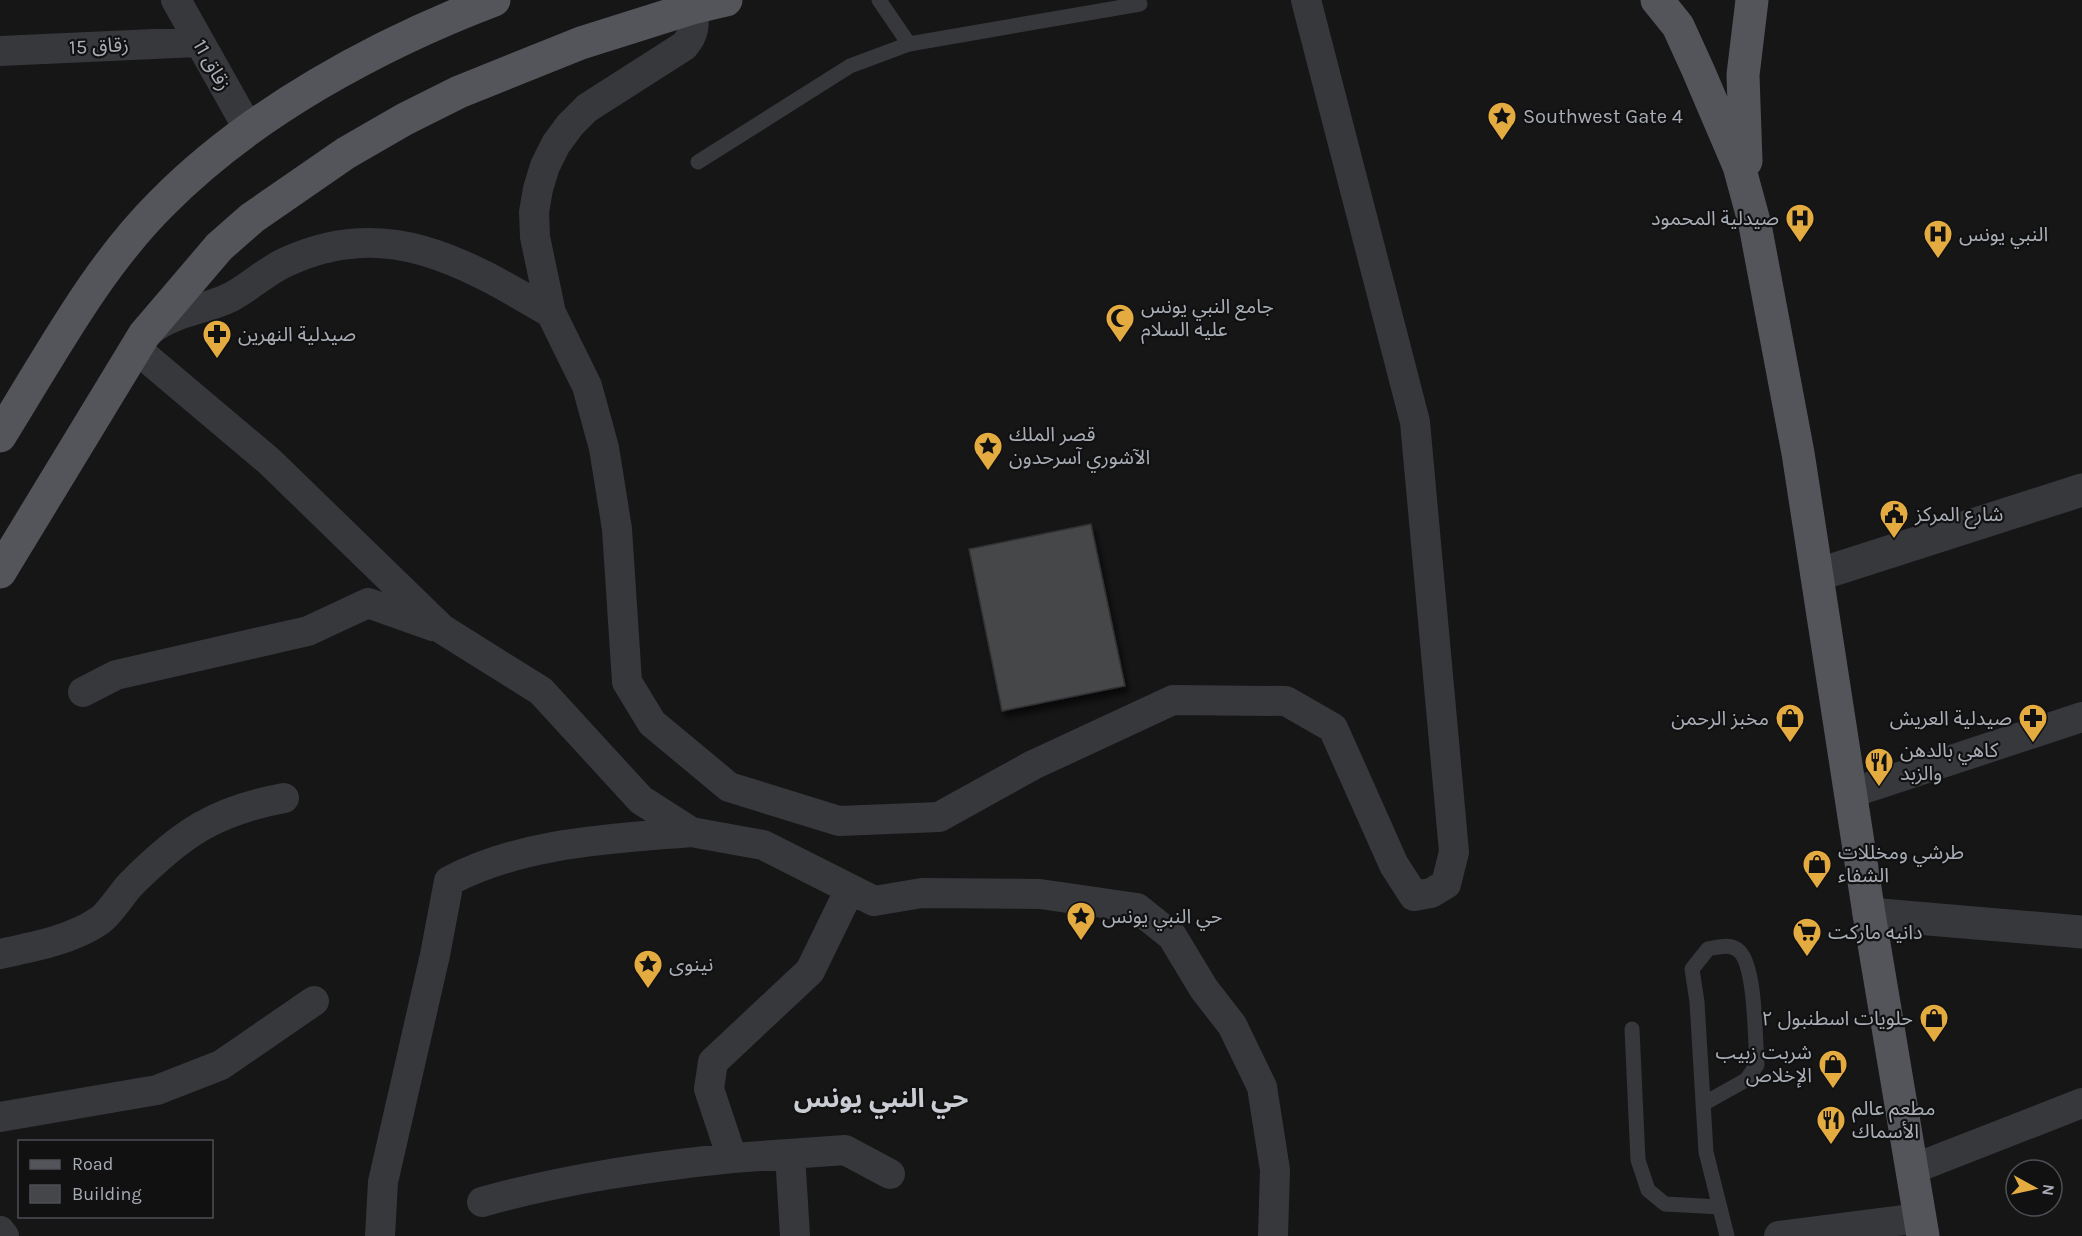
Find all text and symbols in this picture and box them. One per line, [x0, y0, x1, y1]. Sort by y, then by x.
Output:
street label: زقاق 15 [69, 33, 129, 59]
street label: زقاق 11 [188, 35, 236, 95]
place icon: Southwest Gate 4 [1486, 100, 1518, 142]
place label: Southwest Gate 4 [1523, 105, 1683, 128]
hospital icon: صيدلية المحمود [1784, 202, 1816, 244]
place label: صيدلية المحمود [1651, 207, 1779, 230]
hospital icon: النبي يونس [1922, 218, 1954, 260]
place label: النبي يونس [1959, 223, 2048, 249]
place label: جامع النبي يونس عليه السلام [1141, 295, 1274, 344]
mosque icon: جامع النبي يونس عليه السلام [1104, 302, 1136, 344]
pharmacy icon: صيدلية النهرين [201, 318, 233, 360]
place label: صيدلية النهرين [238, 323, 356, 346]
place label: قصر الملك الآشوري آسرحدون [1009, 423, 1150, 472]
place icon: قصر الملك الآشوري آسرحدون [972, 430, 1004, 472]
public building icon: شارع المركز [1878, 498, 1910, 540]
place label: شارع المركز [1914, 503, 2004, 529]
shop icon: مخبز الرحمن [1774, 702, 1806, 744]
pharmacy icon: صيدلية العريش [2017, 702, 2049, 744]
place label: مخبز الرحمن [1671, 707, 1769, 730]
place label: صيدلية العريش [1890, 707, 2012, 730]
place label: كاهي بالدهن والزبد [1900, 739, 1999, 785]
restaurant icon: كاهي بالدهن والزبد [1863, 746, 1895, 788]
place label: طرشي ومخللات الشفاء [1838, 841, 1964, 887]
shop icon: طرشي ومخللات الشفاء [1801, 848, 1833, 890]
place icon: حي النبي يونس [1065, 900, 1097, 942]
place label: حي النبي يونس [1102, 905, 1223, 931]
supermarket icon: دانيه ماركت [1791, 916, 1823, 958]
place label: دانيه ماركت [1828, 921, 1923, 944]
place icon: نينوى [632, 948, 664, 990]
place label: نينوى [669, 953, 713, 976]
shop icon: حلويات اسطنبول ٢ [1918, 1002, 1950, 1044]
place label: حلويات اسطنبول ٢ [1761, 1007, 1913, 1030]
place label: شربت زبيب الإخلاص [1716, 1041, 1812, 1088]
shop icon: شربت زبيب الإخلاص [1817, 1048, 1849, 1090]
district label: حي النبي يونس [794, 1083, 968, 1119]
place label: مطعم عالم الأسماك [1852, 1097, 1935, 1143]
restaurant icon: مطعم عالم الأسماك [1815, 1104, 1847, 1146]
legend [18, 1140, 213, 1218]
text: Road [72, 1153, 113, 1175]
north arrow [2004, 1158, 2064, 1218]
text: Building [72, 1183, 142, 1205]
text: N [2038, 1183, 2059, 1197]

